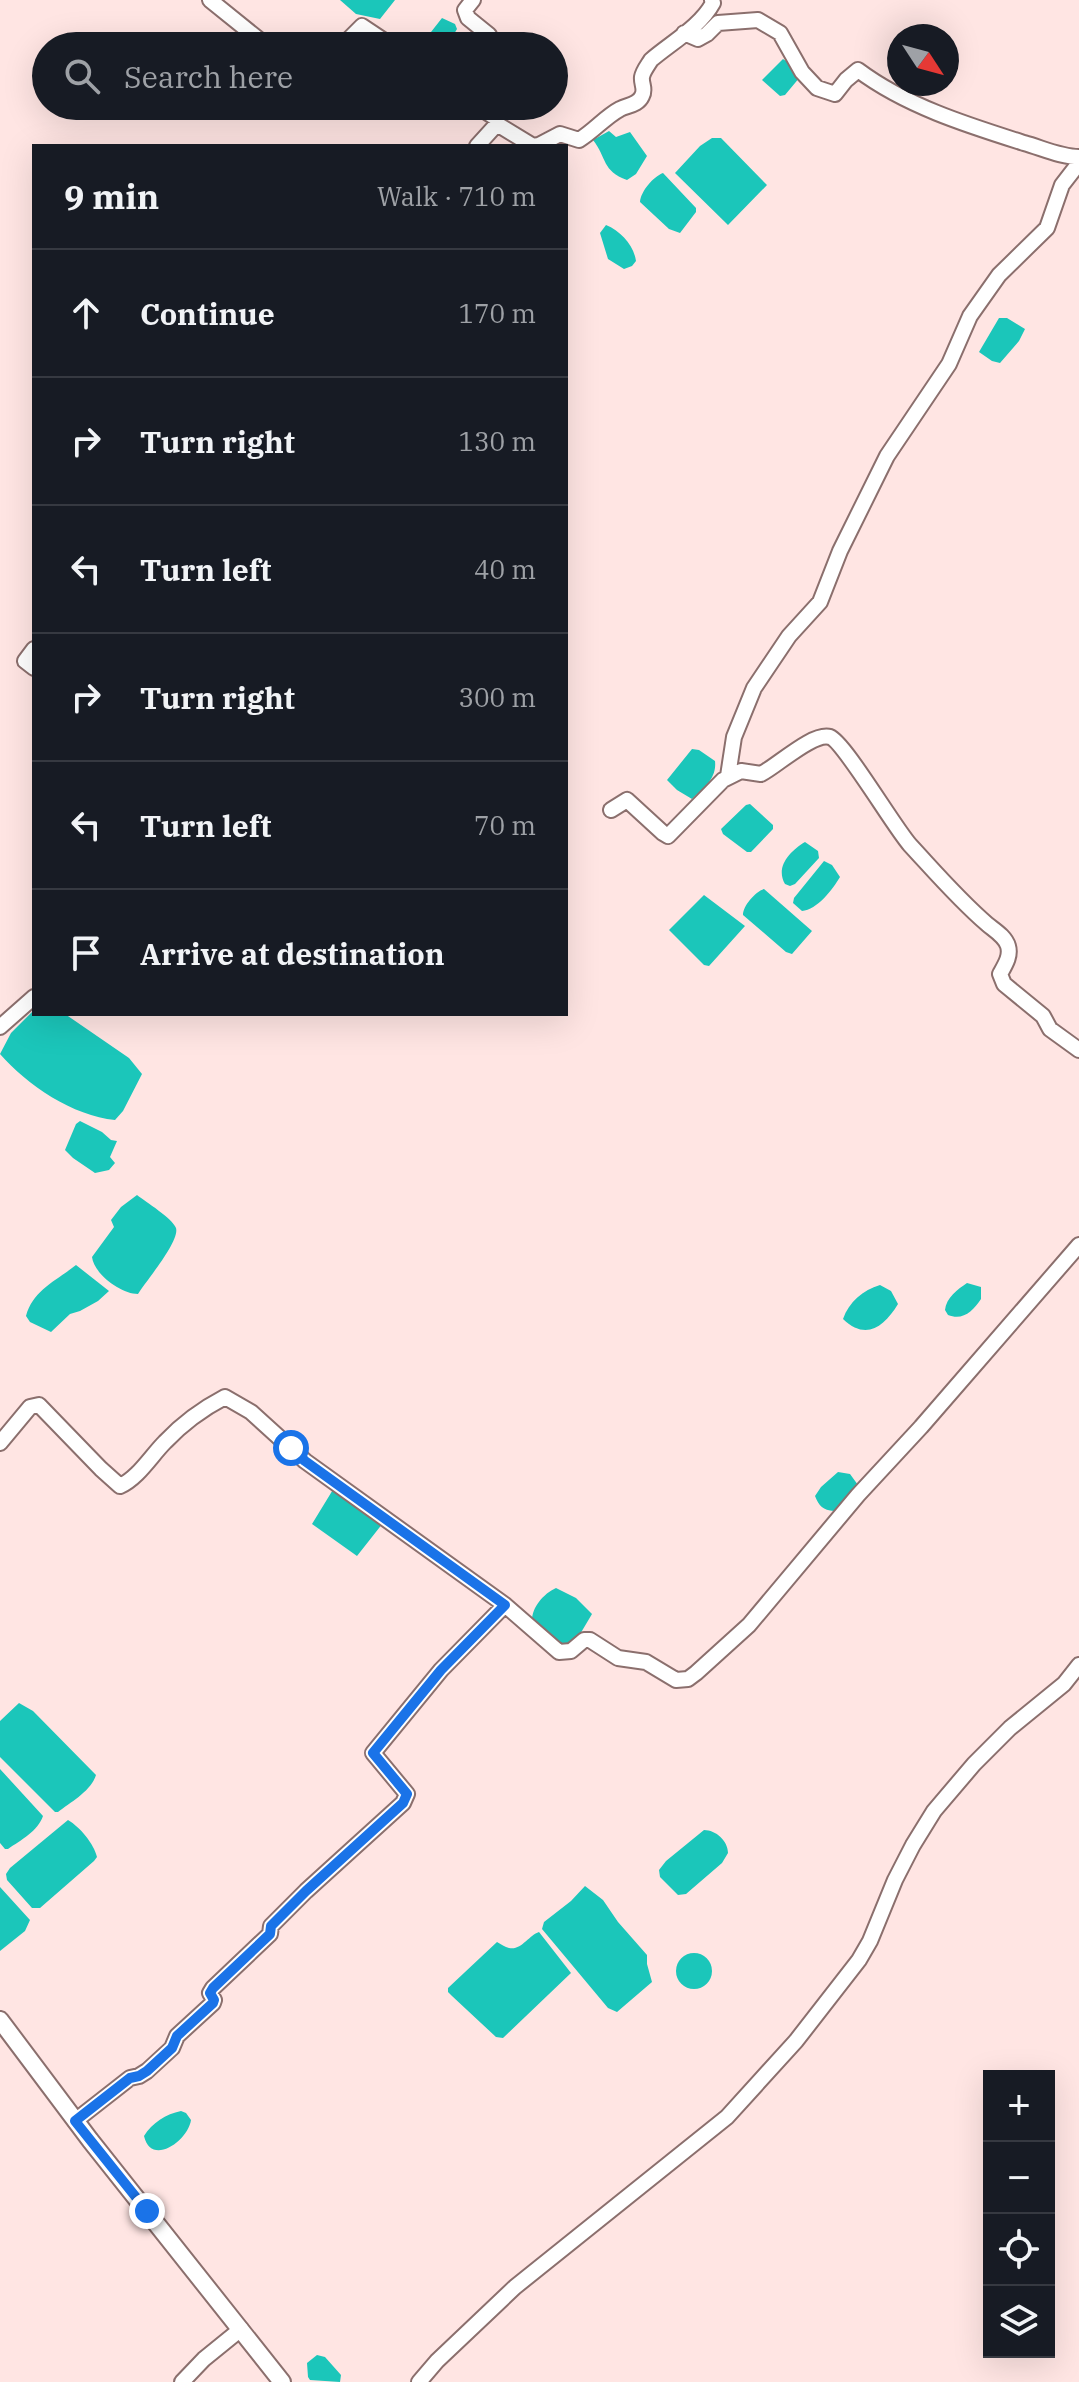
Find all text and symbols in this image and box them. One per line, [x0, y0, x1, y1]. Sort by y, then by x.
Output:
north arrow [887, 24, 959, 96]
search box [32, 32, 568, 120]
icon: search [60, 54, 104, 98]
text: Search here [124, 57, 293, 96]
text: 9 min [64, 174, 159, 218]
text: Walk · 710 m [377, 179, 536, 213]
icon: ahead [64, 291, 108, 335]
text: Continue [140, 294, 275, 333]
text: 170 m [458, 296, 536, 330]
icon: right [64, 419, 108, 463]
text: Turn right [140, 422, 295, 461]
text: 130 m [458, 424, 536, 458]
icon: left [64, 547, 108, 591]
text: Turn left [140, 550, 272, 589]
text: 40 m [474, 552, 536, 586]
icon: right [64, 675, 108, 719]
text: Turn right [140, 678, 295, 717]
text: 300 m [458, 680, 536, 714]
icon: left [64, 803, 108, 847]
text: Turn left [140, 806, 272, 845]
text: 70 m [474, 808, 536, 842]
icon: arrive [64, 931, 108, 975]
text: Arrive at destination [140, 934, 445, 973]
route start [273, 1430, 309, 1466]
map controls [983, 2070, 1055, 2358]
button: + [983, 2070, 1055, 2142]
button: − [983, 2142, 1055, 2214]
route end [129, 2193, 165, 2229]
button: locate [983, 2214, 1055, 2286]
button: layers [983, 2286, 1055, 2358]

